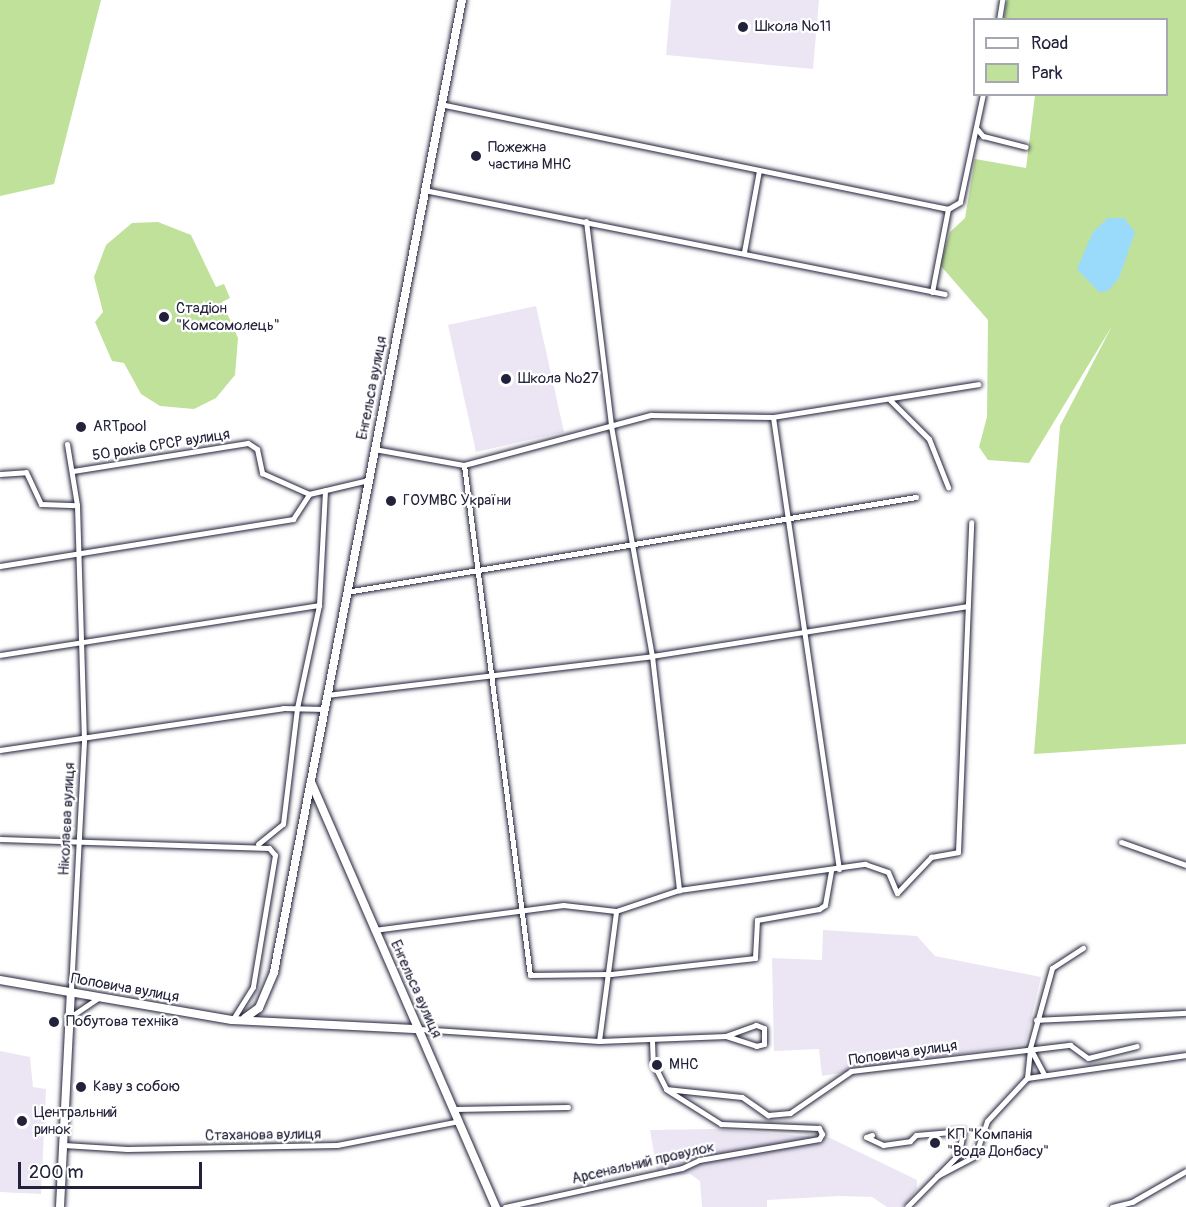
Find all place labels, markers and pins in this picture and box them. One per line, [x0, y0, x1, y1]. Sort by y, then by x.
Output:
place label: Школа №11 [755, 18, 831, 36]
marker: Школа №11 [736, 20, 750, 34]
place label: Пожежна частина МНС [488, 138, 571, 173]
marker: Пожежна частина МНС [469, 149, 483, 163]
place label: Стадіон "Комсомолець" [176, 299, 280, 334]
marker: Стадіон "Комсомолець" [157, 310, 171, 324]
place label: Школа №27 [518, 370, 599, 388]
marker: Школа №27 [499, 372, 513, 386]
place label: ARTpool [93, 418, 147, 436]
marker: ARTpool [74, 420, 88, 434]
place label: ГОУМВС України [403, 492, 511, 510]
marker: ГОУМВС України [384, 494, 398, 508]
place label: Побутова техніка [66, 1013, 179, 1031]
marker: Побутова техніка [47, 1015, 61, 1029]
place label: МНС [669, 1056, 699, 1074]
marker: МНС [650, 1058, 664, 1072]
place label: Каву з собою [93, 1078, 180, 1096]
marker: Каву з собою [74, 1080, 88, 1094]
place label: Центральний ринок [34, 1103, 117, 1138]
marker: Центральний ринок [15, 1114, 29, 1128]
place label: КП "Компанія "Вода Донбасу" [947, 1125, 1049, 1160]
marker: КП "Компанія "Вода Донбасу" [928, 1136, 942, 1150]

